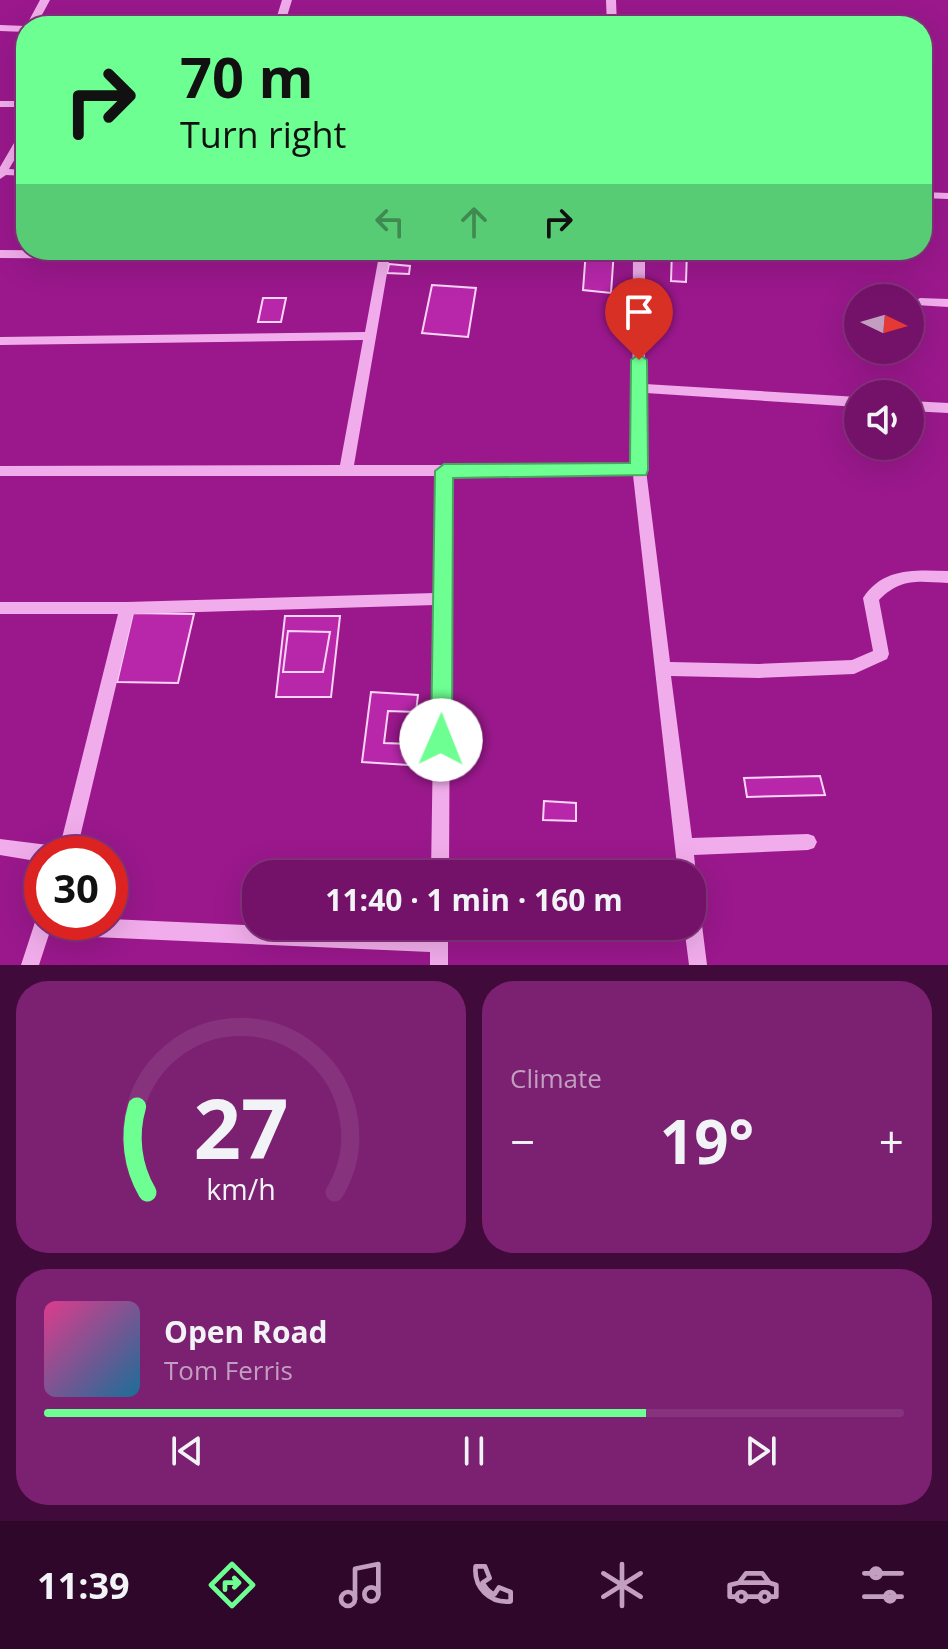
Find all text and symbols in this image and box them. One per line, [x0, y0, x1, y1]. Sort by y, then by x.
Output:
text: 70 m [180, 38, 314, 114]
icon: right [48, 48, 152, 152]
text: Turn right [180, 110, 346, 159]
icon: left [368, 200, 412, 244]
icon: ahead [452, 200, 496, 244]
icon: right [536, 200, 580, 244]
pin [605, 278, 673, 360]
north arrow [844, 284, 924, 364]
map controls [844, 284, 924, 460]
icon: arrive [617, 290, 661, 334]
button: sound [844, 380, 924, 460]
position arrow [399, 698, 483, 782]
speed limit sign: 30 [24, 836, 128, 940]
text: 11:40 · 1 min · 160 m [325, 879, 623, 920]
text: Climate [510, 1060, 602, 1096]
text: 27 [193, 1070, 289, 1183]
text: 19° [660, 1100, 754, 1182]
text: − [510, 1111, 535, 1171]
text: + [879, 1111, 904, 1171]
text: km/h [206, 1169, 276, 1208]
text: Open Road [164, 1311, 328, 1352]
text: Tom Ferris [164, 1352, 293, 1388]
icon: previous [165, 1429, 209, 1473]
icon: pause [452, 1429, 496, 1473]
icon: next [739, 1429, 783, 1473]
icon: directions [204, 1557, 260, 1613]
icon: music [334, 1557, 390, 1613]
icon: phone [464, 1557, 520, 1613]
icon: climate [594, 1557, 650, 1613]
icon: car [725, 1557, 781, 1613]
icon: filters [855, 1557, 911, 1613]
text: 11:39 [37, 1561, 130, 1610]

